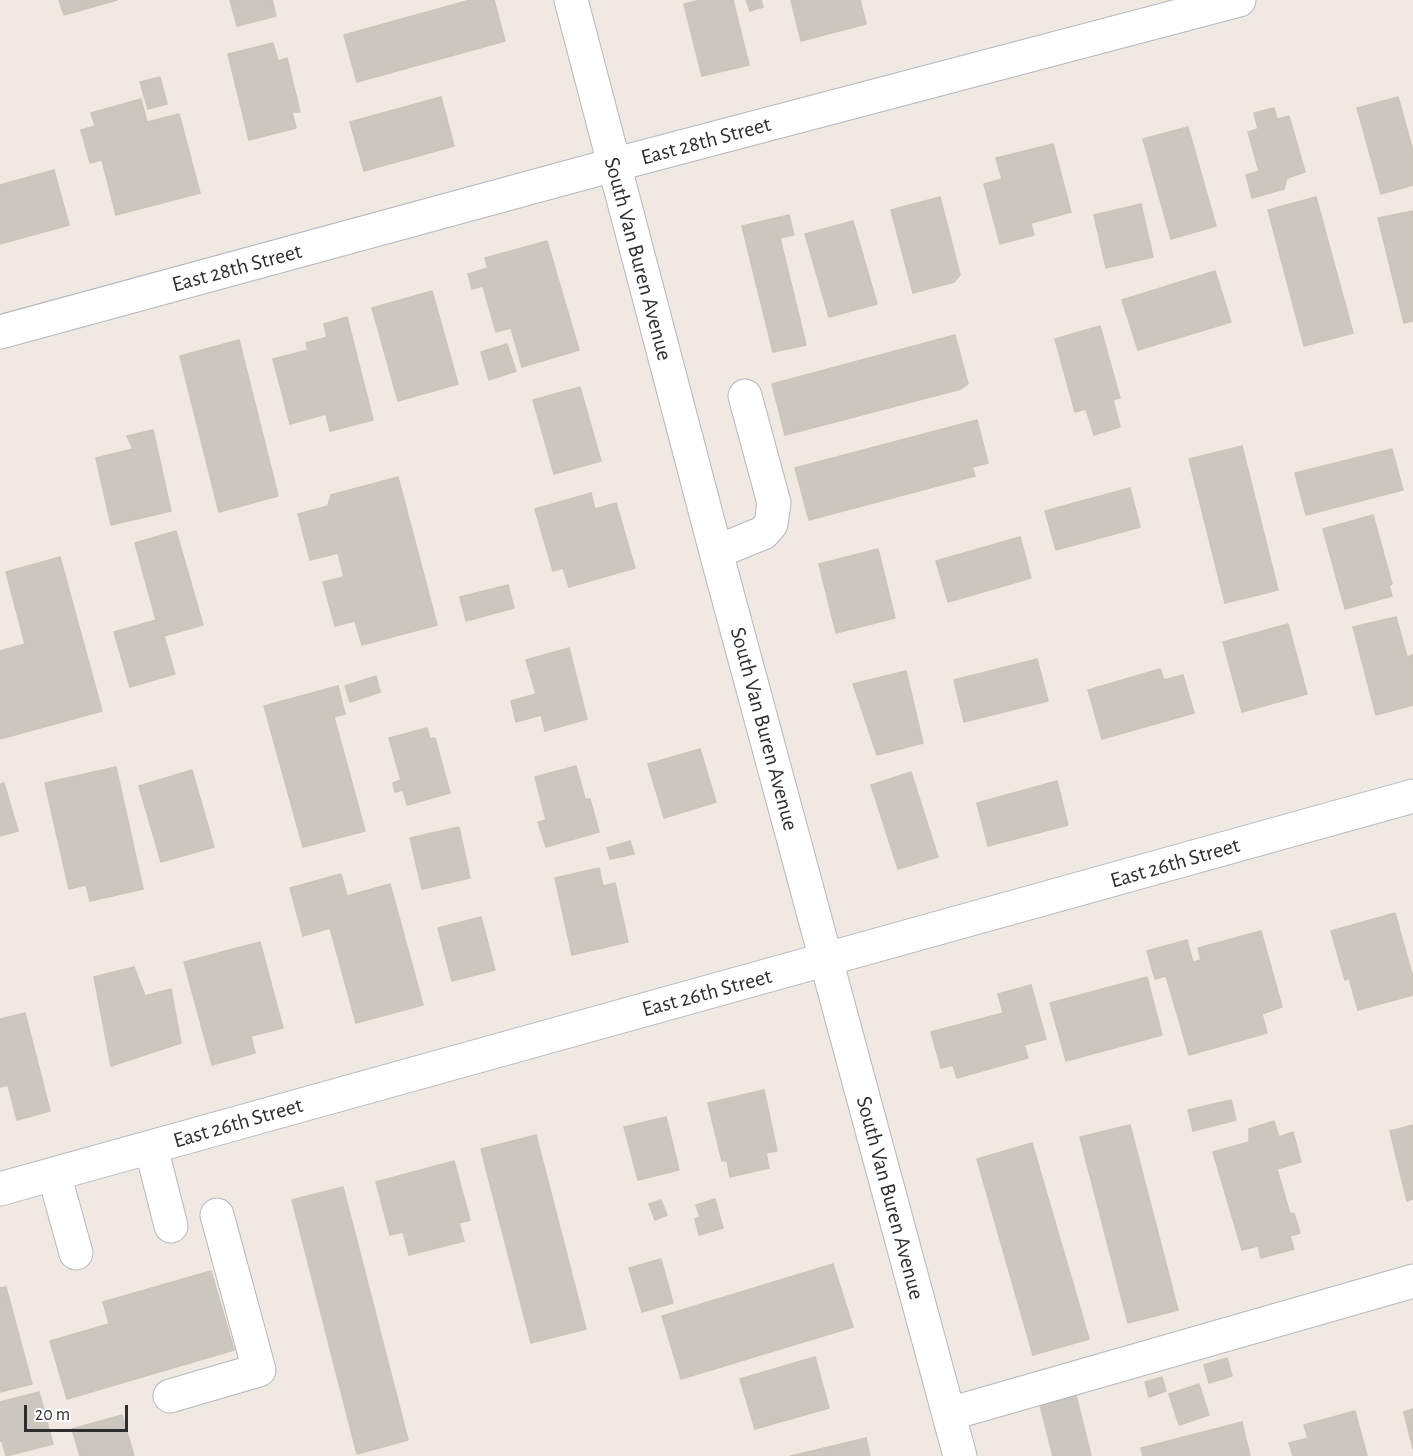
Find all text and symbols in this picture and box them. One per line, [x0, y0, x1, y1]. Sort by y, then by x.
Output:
street label: East 28th Street [638, 111, 774, 171]
street label: South Van Buren Avenue [598, 154, 678, 364]
street label: East 28th Street [169, 238, 305, 298]
street label: South Van Buren Avenue [724, 624, 804, 834]
street label: East 26th Street [1107, 832, 1243, 894]
street label: East 26th Street [639, 963, 775, 1023]
street label: East 26th Street [170, 1092, 306, 1154]
street label: South Van Buren Avenue [850, 1093, 930, 1303]
scale bar [27, 1393, 130, 1431]
text: 20 m [35, 1406, 70, 1424]

